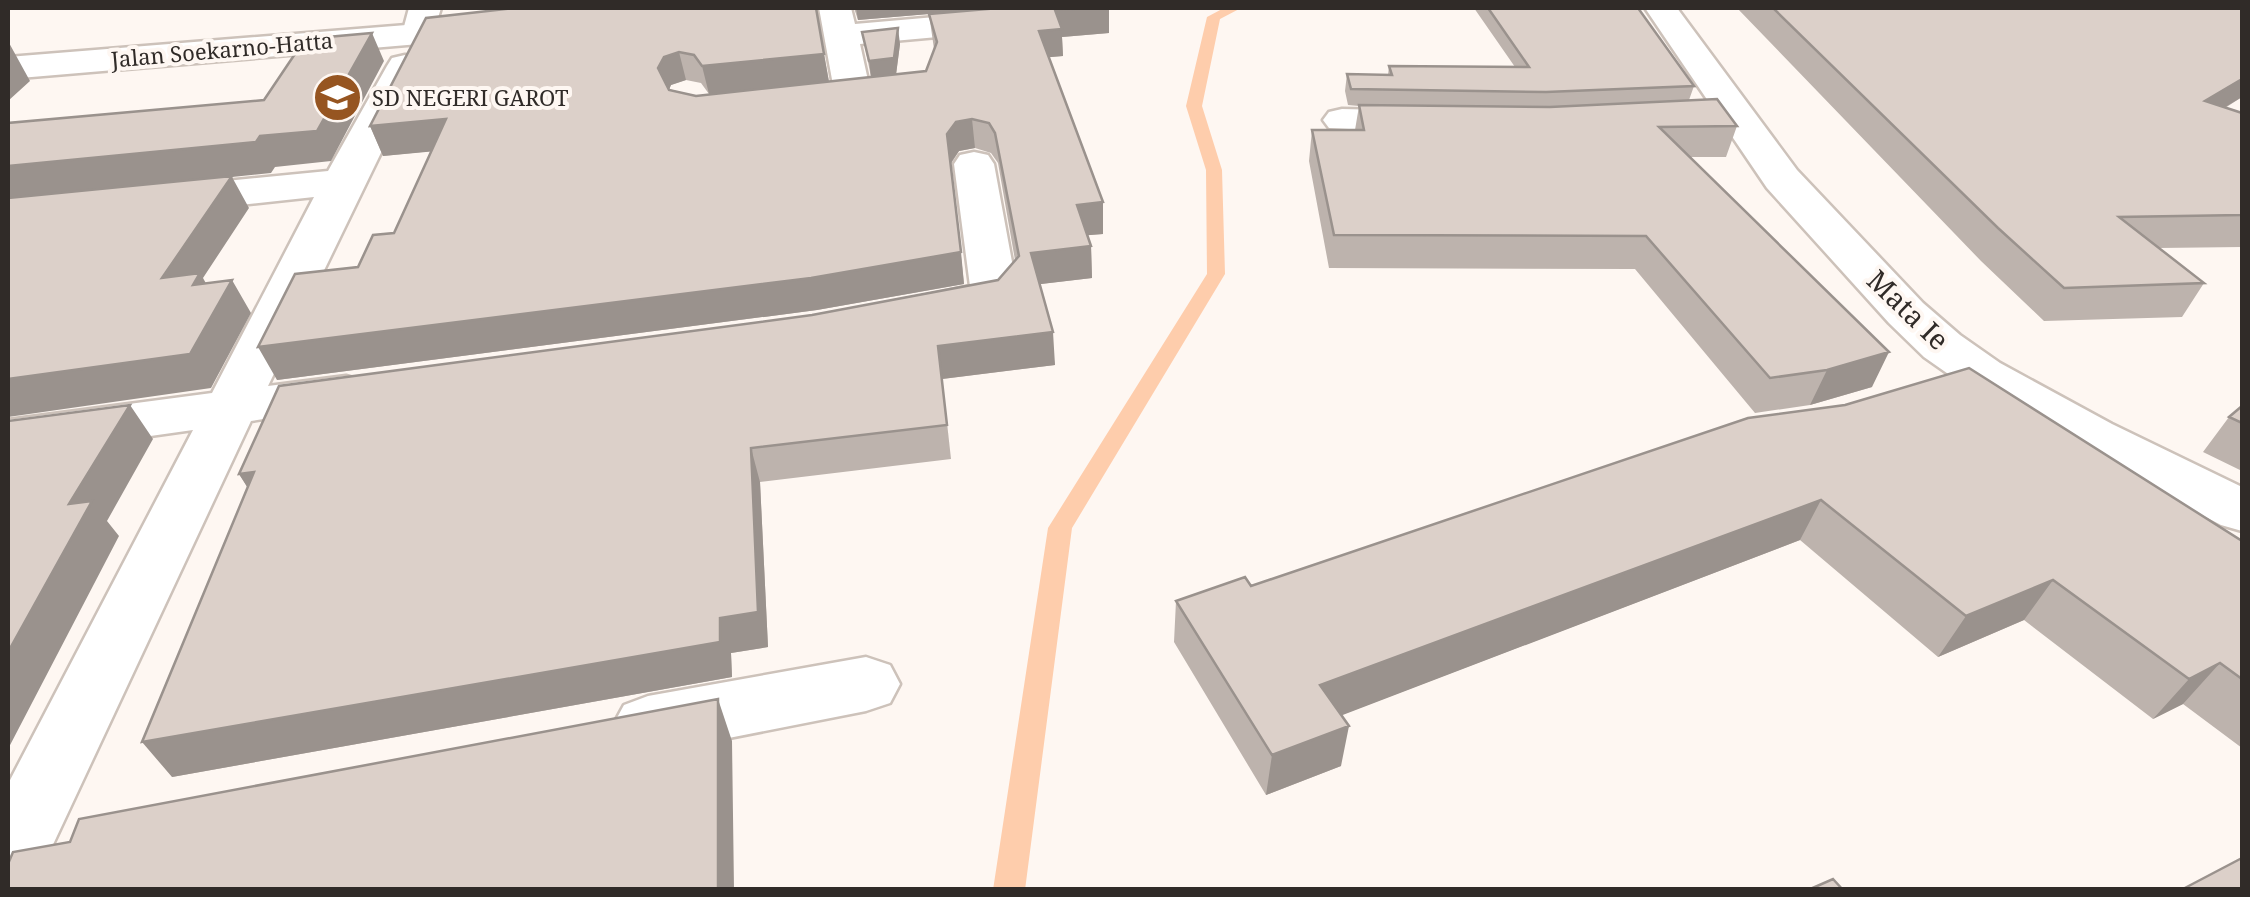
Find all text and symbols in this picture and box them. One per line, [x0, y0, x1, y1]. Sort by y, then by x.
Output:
street label: Jalan Soekarno-Hatta [109, 24, 334, 74]
school or university icon: SD NEGERI GAROT [311, 72, 363, 124]
place label: SD NEGERI GAROT [372, 82, 569, 112]
street label: Mata Ie [1859, 261, 1958, 358]

